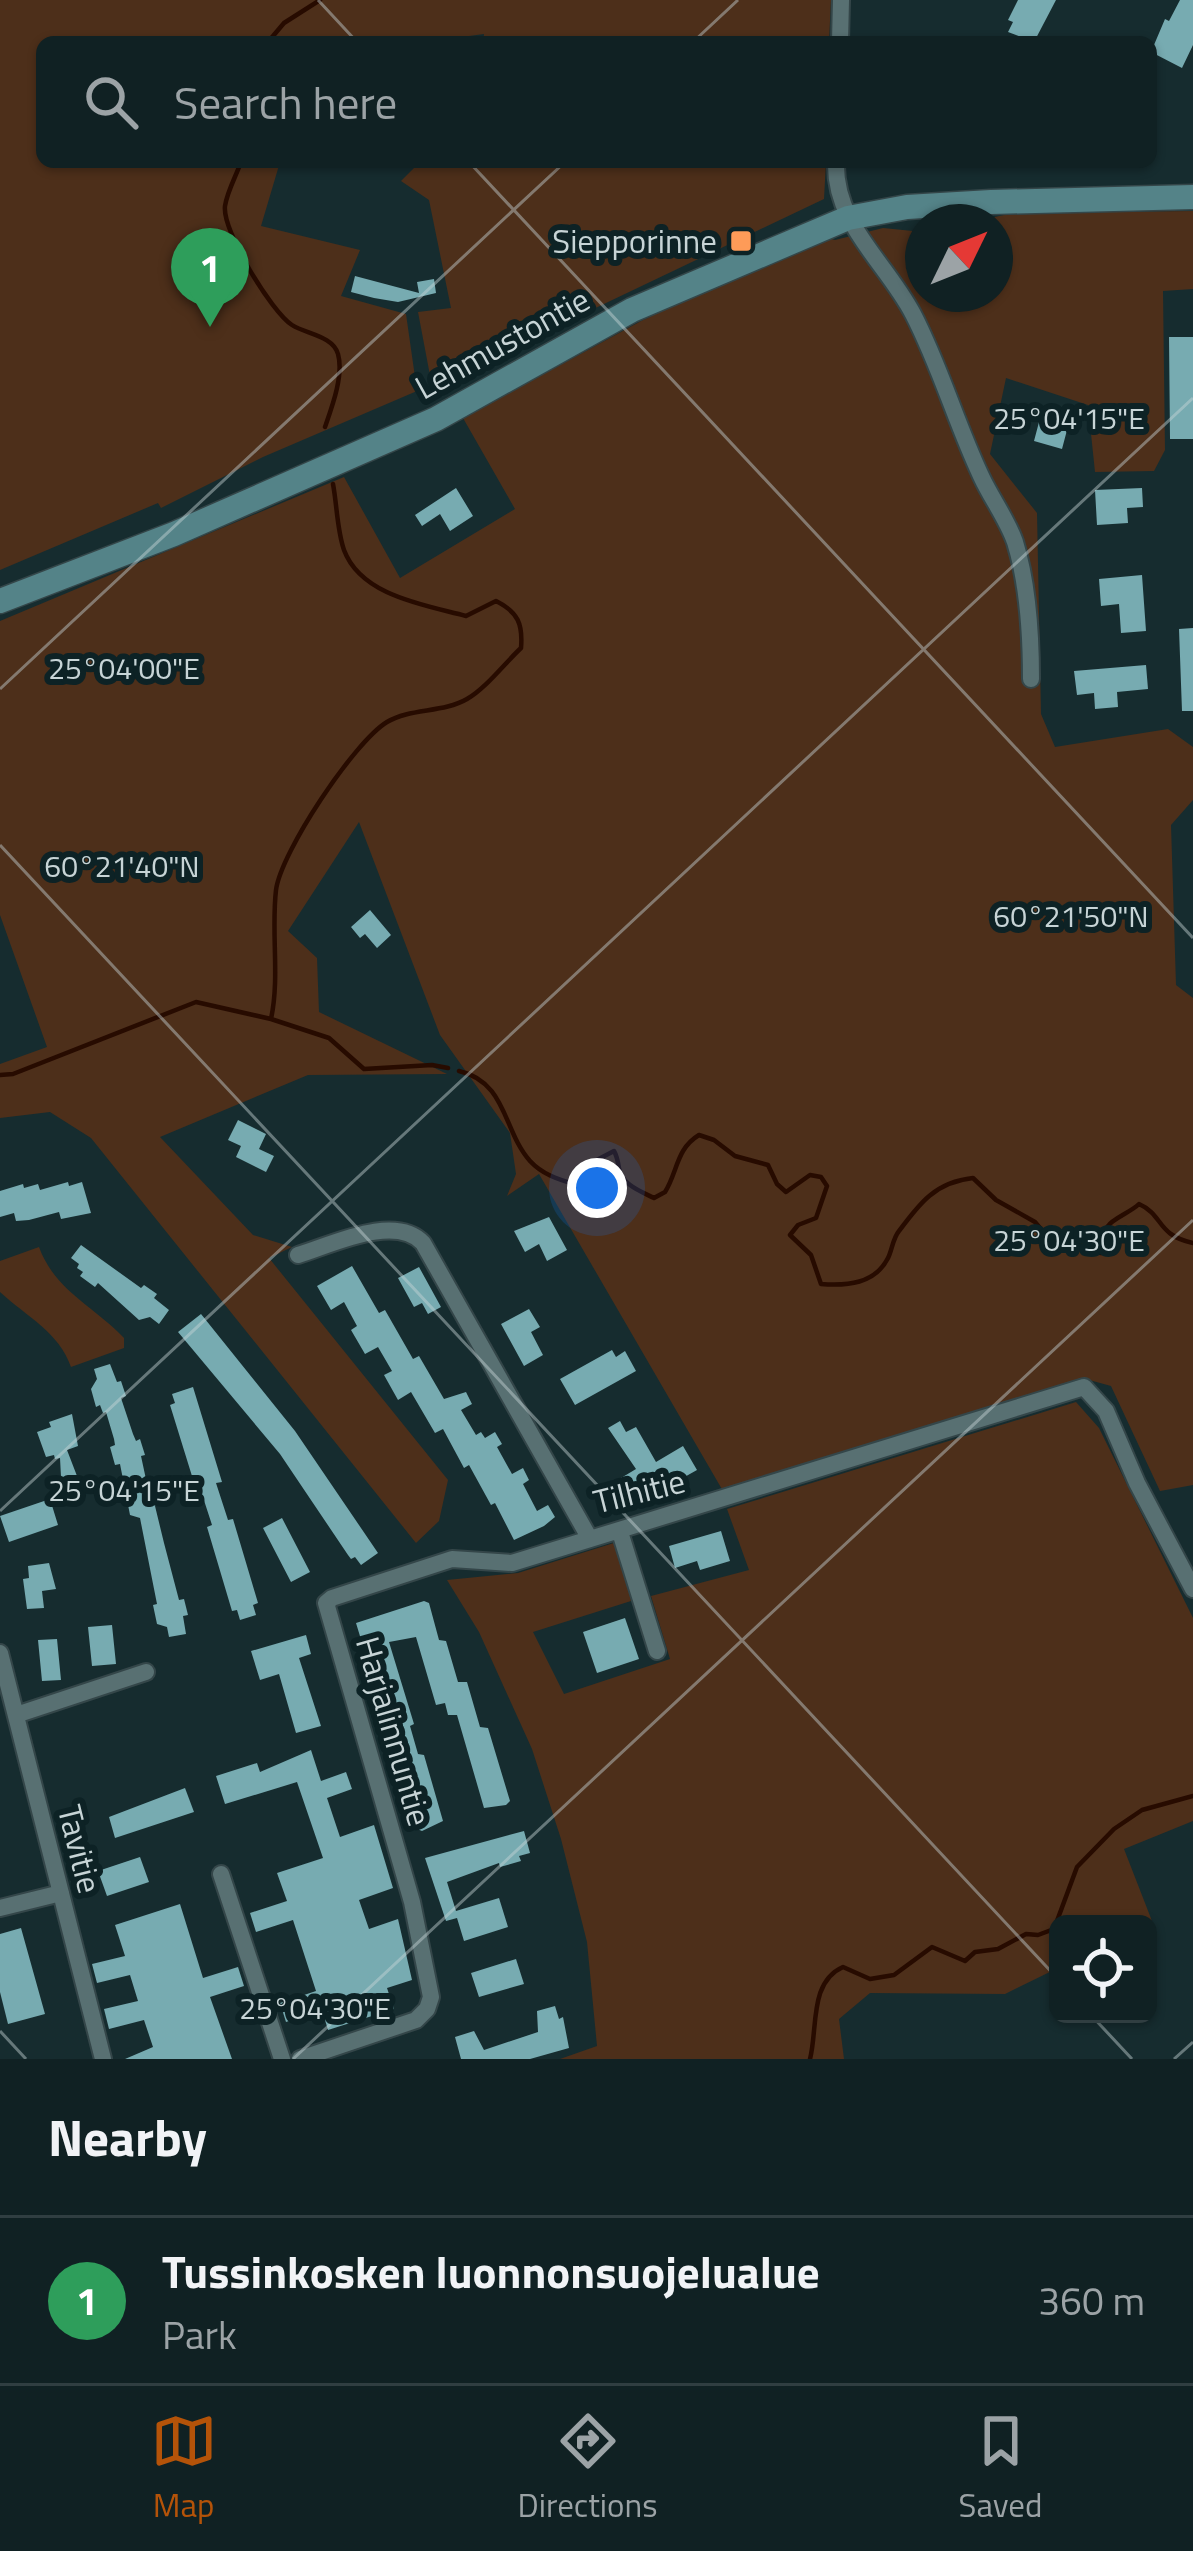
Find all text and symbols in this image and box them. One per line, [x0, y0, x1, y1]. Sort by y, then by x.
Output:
search box [36, 36, 1157, 168]
text: Search here [174, 68, 397, 136]
icon: search [78, 69, 144, 135]
north arrow [905, 204, 1013, 312]
place label: Siepporinne [552, 216, 717, 266]
pin: 1 [171, 228, 249, 327]
marker: Siepporinne [728, 228, 754, 254]
street label: Lehmustontie [406, 274, 598, 412]
text: 25°04'15"E [993, 395, 1145, 441]
text: 25°04'00"E [48, 645, 200, 691]
text: 60°21'40"N [44, 843, 200, 889]
text: 60°21'50"N [993, 893, 1149, 939]
your location [567, 1158, 627, 1218]
text: 25°04'30"E [993, 1217, 1145, 1263]
street label: Tilhitie [588, 1456, 690, 1526]
text: 25°04'15"E [48, 1467, 200, 1513]
street label: Harjalinnuntie [343, 1630, 445, 1832]
street label: Tavitie [45, 1800, 115, 1898]
map controls [1049, 1915, 1157, 2023]
button: locate [1049, 1915, 1157, 2023]
text: 25°04'30"E [239, 1985, 391, 2031]
text: Nearby [48, 2098, 207, 2176]
text: Tussinkosken luonnonsuojelualue [162, 2237, 820, 2305]
text: 1 [76, 2271, 98, 2330]
text: 360 m [1038, 2271, 1145, 2330]
text: Park [162, 2305, 237, 2364]
tab: Map [151, 2408, 217, 2530]
tab: Directions [518, 2408, 658, 2530]
tab: Saved [959, 2408, 1042, 2530]

